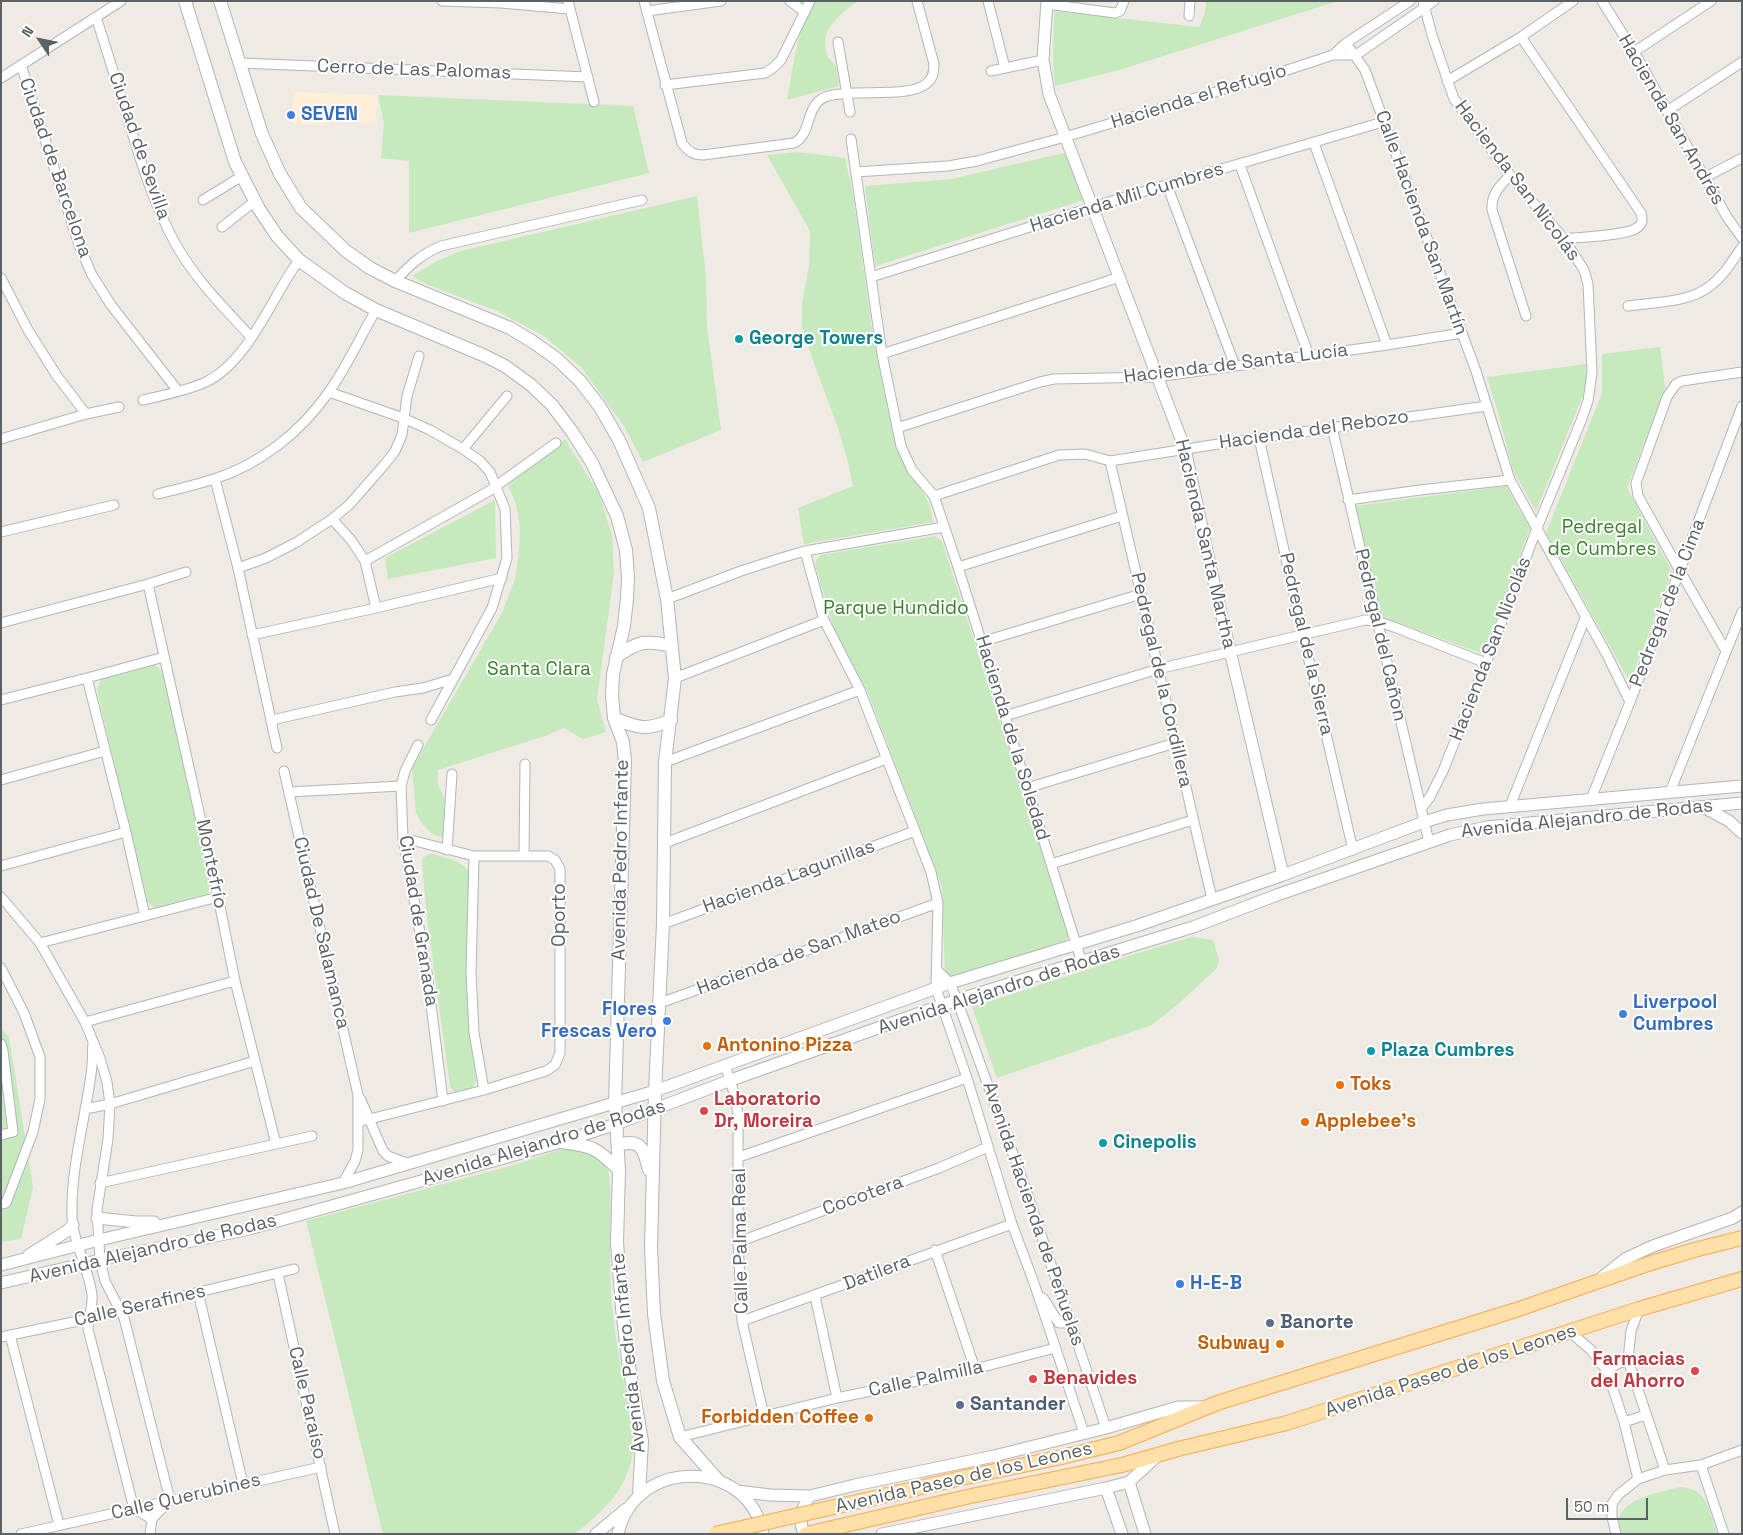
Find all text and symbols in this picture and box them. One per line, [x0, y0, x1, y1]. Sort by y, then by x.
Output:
north arrow [15, 15, 65, 65]
text: N [17, 23, 38, 41]
street label: Hacienda San Andrés [1613, 31, 1729, 209]
street label: Cerro de Las Palomas [317, 55, 511, 85]
street label: Hacienda el Refugio [1108, 59, 1290, 135]
street label: Ciudad de Sevilla [103, 69, 175, 223]
street label: Ciudad de Barcelona [13, 75, 97, 261]
street label: Hacienda San Nicolás [1449, 96, 1585, 266]
place label: SEVEN [301, 104, 358, 126]
street label: Calle Hacienda San Martín [1370, 108, 1472, 338]
marker: SEVEN [285, 109, 297, 121]
street label: Hacienda Mil Cumbres [1027, 158, 1227, 238]
place label: George Towers [749, 328, 883, 350]
marker: George Towers [733, 333, 745, 345]
street label: Hacienda de Santa Lucía [1123, 339, 1349, 389]
street label: Hacienda del Rebozo [1218, 405, 1410, 455]
street label: Hacienda Santa Martha [1170, 437, 1240, 651]
street label: Pedregal de la Cima [1625, 516, 1711, 690]
park label: Pedregal de Cumbres [1548, 517, 1656, 561]
street label: Pedregal del Cañon [1349, 546, 1411, 724]
street label: Pedregal de la Sierra [1274, 551, 1338, 737]
street label: Hacienda San Nicolás [1445, 554, 1537, 744]
street label: Pedregal de la Cordillera [1125, 570, 1197, 790]
park label: Parque Hundido [823, 598, 969, 620]
street label: Hacienda de la Soledad [970, 633, 1054, 843]
park label: Santa Clara [487, 659, 591, 681]
street label: Avenida Pedro Infante [608, 759, 634, 961]
street label: Avenida Alejandro de Rodas [1460, 794, 1714, 844]
street label: Montefrío [190, 817, 232, 911]
street label: Ciudad de Granada [393, 834, 443, 1008]
street label: Ciudad De Salamanca [288, 835, 354, 1031]
street label: Hacienda Lagunillas [700, 835, 878, 919]
street label: Oporto [549, 883, 571, 947]
street label: Hacienda de San Mateo [694, 905, 904, 1001]
street label: Avenida Alejandro de Rodas [875, 940, 1123, 1040]
place label: Liverpool Cumbres [1633, 992, 1717, 1036]
place label: Flores Frescas Vero [541, 999, 657, 1043]
marker: Liverpool Cumbres [1617, 1008, 1629, 1020]
marker: Flores Frescas Vero [661, 1015, 673, 1027]
place label: Antonino Pizza [717, 1035, 853, 1057]
marker: Antonino Pizza [701, 1040, 713, 1052]
place label: Plaza Cumbres [1381, 1040, 1515, 1062]
marker: Plaza Cumbres [1365, 1045, 1377, 1057]
place label: Toks [1350, 1074, 1391, 1096]
street label: Avenida Hacienda de Peñuelas [977, 1079, 1089, 1349]
marker: Toks [1334, 1079, 1346, 1091]
place label: Laboratorio Dr, Moreira [714, 1089, 821, 1133]
street label: Avenida Alejandro de Rodas [420, 1095, 668, 1191]
marker: Laboratorio Dr, Moreira [698, 1105, 710, 1117]
place label: Applebee's [1315, 1111, 1416, 1133]
marker: Applebee's [1299, 1116, 1311, 1128]
place label: Cinepolis [1113, 1132, 1197, 1154]
marker: Cinepolis [1097, 1137, 1109, 1149]
street label: Calle Palma Real [728, 1168, 754, 1314]
street label: Cocotera [820, 1171, 906, 1221]
street label: Avenida Alejandro de Rodas [27, 1209, 279, 1289]
street label: Datilera [840, 1250, 914, 1296]
street label: Avenida Pedro Infante [607, 1252, 651, 1454]
place label: H-E-B [1190, 1273, 1242, 1295]
marker: H-E-B [1174, 1278, 1186, 1290]
street label: Calle Serafines [72, 1280, 208, 1332]
place label: Banorte [1280, 1312, 1354, 1334]
marker: Banorte [1264, 1317, 1276, 1329]
street label: Avenida Paseo de los Leones [1322, 1320, 1580, 1422]
place label: Subway [1197, 1333, 1270, 1355]
marker: Subway [1274, 1338, 1286, 1350]
street label: Calle Paraíso [283, 1344, 331, 1462]
place label: Farmacias del Ahorro [1590, 1349, 1685, 1393]
street label: Calle Palmilla [867, 1356, 985, 1402]
marker: Farmacias del Ahorro [1689, 1365, 1701, 1377]
place label: Benavides [1043, 1368, 1137, 1390]
marker: Benavides [1027, 1373, 1039, 1385]
place label: Santander [970, 1394, 1066, 1416]
marker: Santander [954, 1399, 966, 1411]
place label: Forbidden Coffee [701, 1407, 859, 1429]
marker: Forbidden Coffee [863, 1412, 875, 1424]
street label: Avenida Paseo de los Leones [833, 1437, 1095, 1519]
street label: Calle Querubines [109, 1469, 263, 1525]
scale bar [1568, 1488, 1650, 1520]
text: 50 m [1574, 1497, 1609, 1516]

